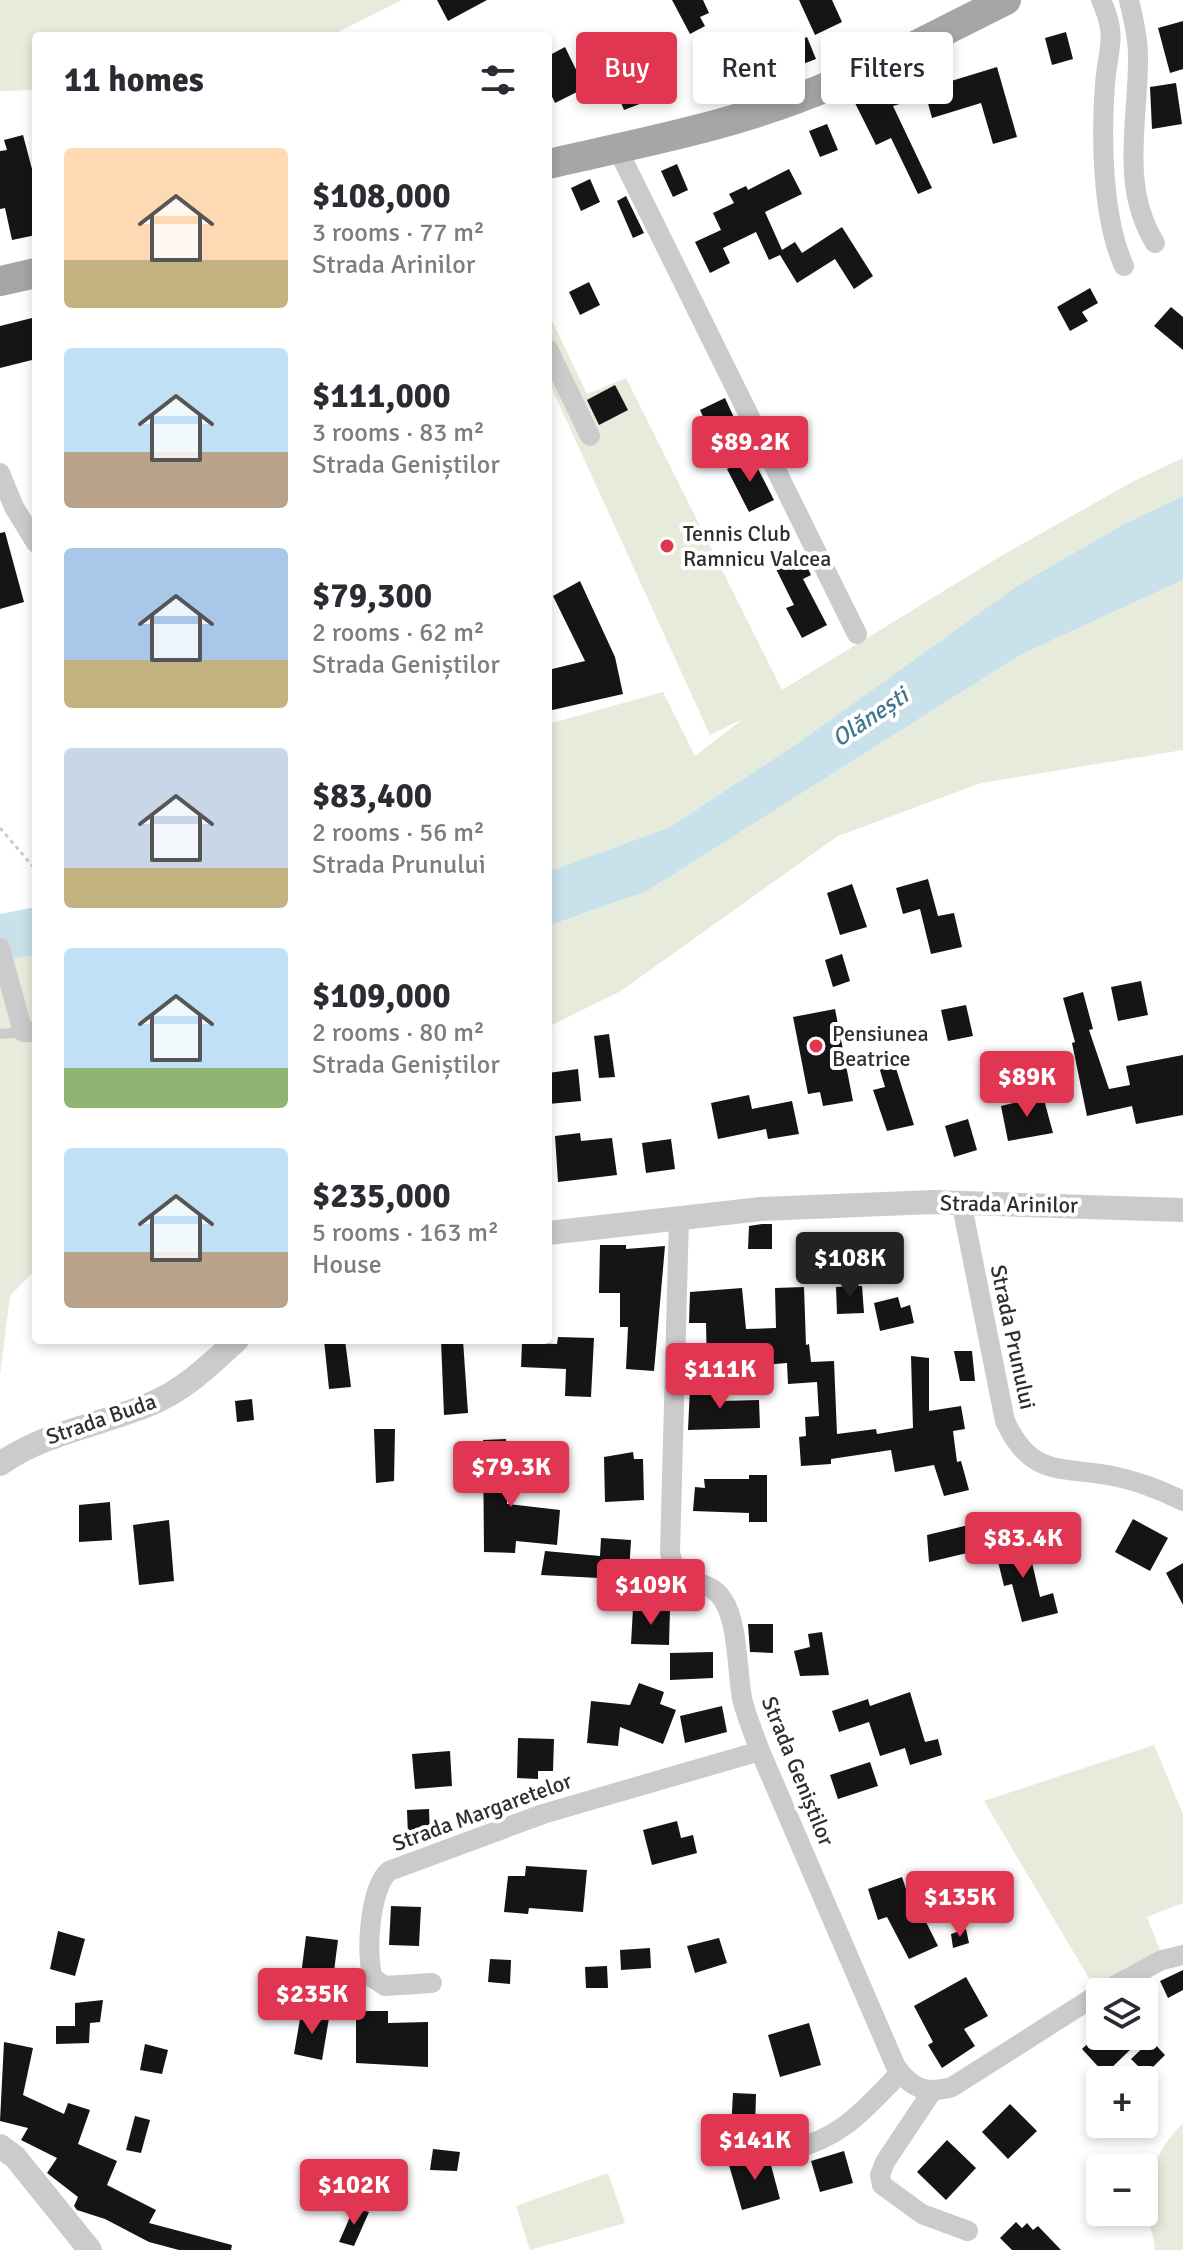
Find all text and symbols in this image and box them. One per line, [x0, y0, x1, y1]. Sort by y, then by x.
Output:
chip: Buy [576, 32, 677, 104]
chip: Rent [693, 32, 805, 104]
chip: Filters [821, 32, 953, 104]
icon: filters [476, 58, 520, 102]
text: 11 homes [64, 59, 204, 101]
text: $108,000 [312, 175, 451, 217]
icon: home [128, 180, 224, 276]
text: 3 rooms · 77 m² [312, 217, 485, 249]
text: Strada Arinilor [312, 249, 475, 281]
text: $111,000 [312, 375, 451, 417]
icon: home [128, 380, 224, 476]
pin: $89.2K [685, 416, 815, 484]
text: 3 rooms · 83 m² [312, 417, 485, 449]
text: $89.2K [710, 426, 790, 458]
text: Strada Geniștilor [312, 449, 500, 481]
place label: Tennis Club Ramnicu Valcea [683, 520, 832, 572]
marker: Tennis Club Ramnicu Valcea [658, 537, 676, 555]
text: $79,300 [312, 575, 432, 617]
icon: home [128, 580, 224, 676]
text: 2 rooms · 62 m² [312, 617, 485, 649]
text: Strada Geniștilor [312, 649, 500, 681]
water label: Olănești [826, 679, 916, 753]
text: $83,400 [312, 775, 432, 817]
icon: home [128, 780, 224, 876]
text: 2 rooms · 56 m² [312, 817, 485, 849]
text: Strada Prunului [312, 849, 486, 881]
text: $109,000 [312, 975, 451, 1017]
icon: home [128, 980, 224, 1076]
text: 2 rooms · 80 m² [312, 1017, 485, 1049]
place label: Pensiunea Beatrice [832, 1020, 929, 1072]
marker: Pensiunea Beatrice [807, 1037, 825, 1055]
text: Strada Geniștilor [312, 1049, 500, 1081]
pin: $89K [980, 1051, 1074, 1119]
text: $89K [998, 1061, 1056, 1093]
text: $235,000 [312, 1175, 451, 1217]
icon: home [128, 1180, 224, 1276]
street label: Strada Arinilor [940, 1189, 1078, 1219]
text: 5 rooms · 163 m² [312, 1217, 499, 1249]
pin: $108K [794, 1232, 906, 1300]
text: $108K [814, 1242, 886, 1274]
text: House [312, 1249, 382, 1281]
street label: Strada Prunului [985, 1262, 1041, 1412]
pin: $111K [664, 1343, 776, 1411]
text: $111K [684, 1353, 756, 1385]
street label: Strada Buda [42, 1388, 160, 1450]
pin: $79.3K [446, 1441, 576, 1509]
text: $79.3K [471, 1451, 551, 1483]
pin: $83.4K [958, 1512, 1088, 1580]
text: $83.4K [983, 1522, 1063, 1554]
pin: $109K [595, 1559, 707, 1627]
text: $109K [615, 1569, 687, 1601]
street label: Strada Geniștilor [756, 1692, 840, 1850]
street label: Strada Margaretelor [389, 1767, 575, 1857]
pin: $135K [904, 1871, 1016, 1939]
text: $135K [924, 1881, 996, 1913]
pin: $235K [256, 1968, 368, 2036]
text: $235K [276, 1978, 348, 2010]
map controls [1086, 1978, 1158, 2226]
button: layers [1086, 1978, 1158, 2050]
button: + [1086, 2066, 1158, 2138]
pin: $141K [699, 2114, 811, 2182]
text: $141K [719, 2124, 791, 2156]
button: − [1086, 2154, 1158, 2226]
pin: $102K [298, 2159, 410, 2227]
text: $102K [318, 2169, 390, 2201]

